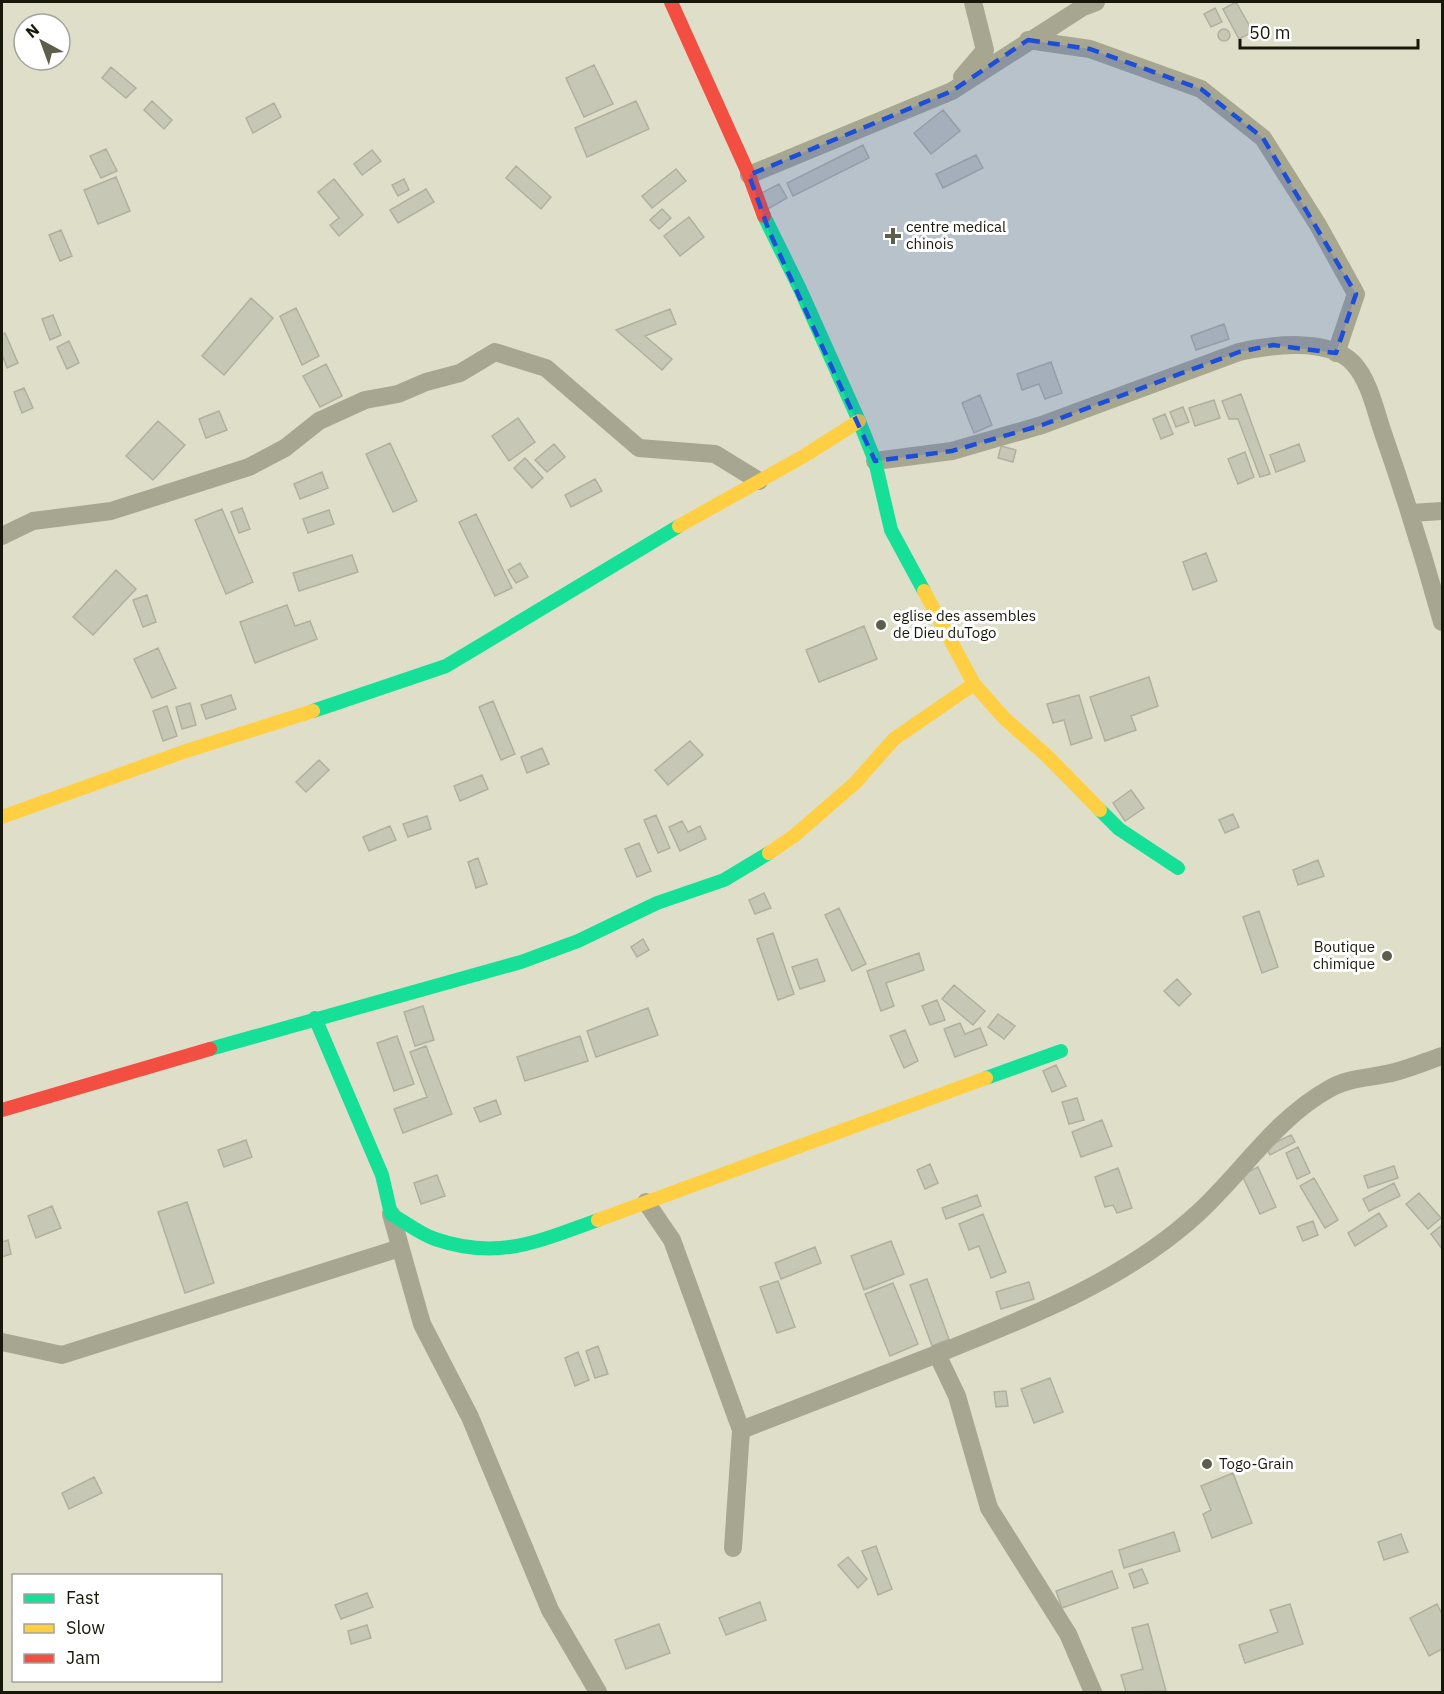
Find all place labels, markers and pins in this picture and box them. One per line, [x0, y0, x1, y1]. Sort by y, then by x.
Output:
place label: centre medical chinois [906, 217, 1006, 253]
marker: centre medical chinois [884, 227, 902, 245]
place label: eglise des assembles de Dieu duTogo [893, 606, 1036, 642]
marker: eglise des assembles de Dieu duTogo [874, 618, 888, 632]
place label: Boutique chimique [1313, 937, 1375, 973]
marker: Boutique chimique [1380, 949, 1394, 963]
place label: Togo-Grain [1219, 1454, 1294, 1473]
marker: Togo-Grain [1200, 1457, 1214, 1471]

